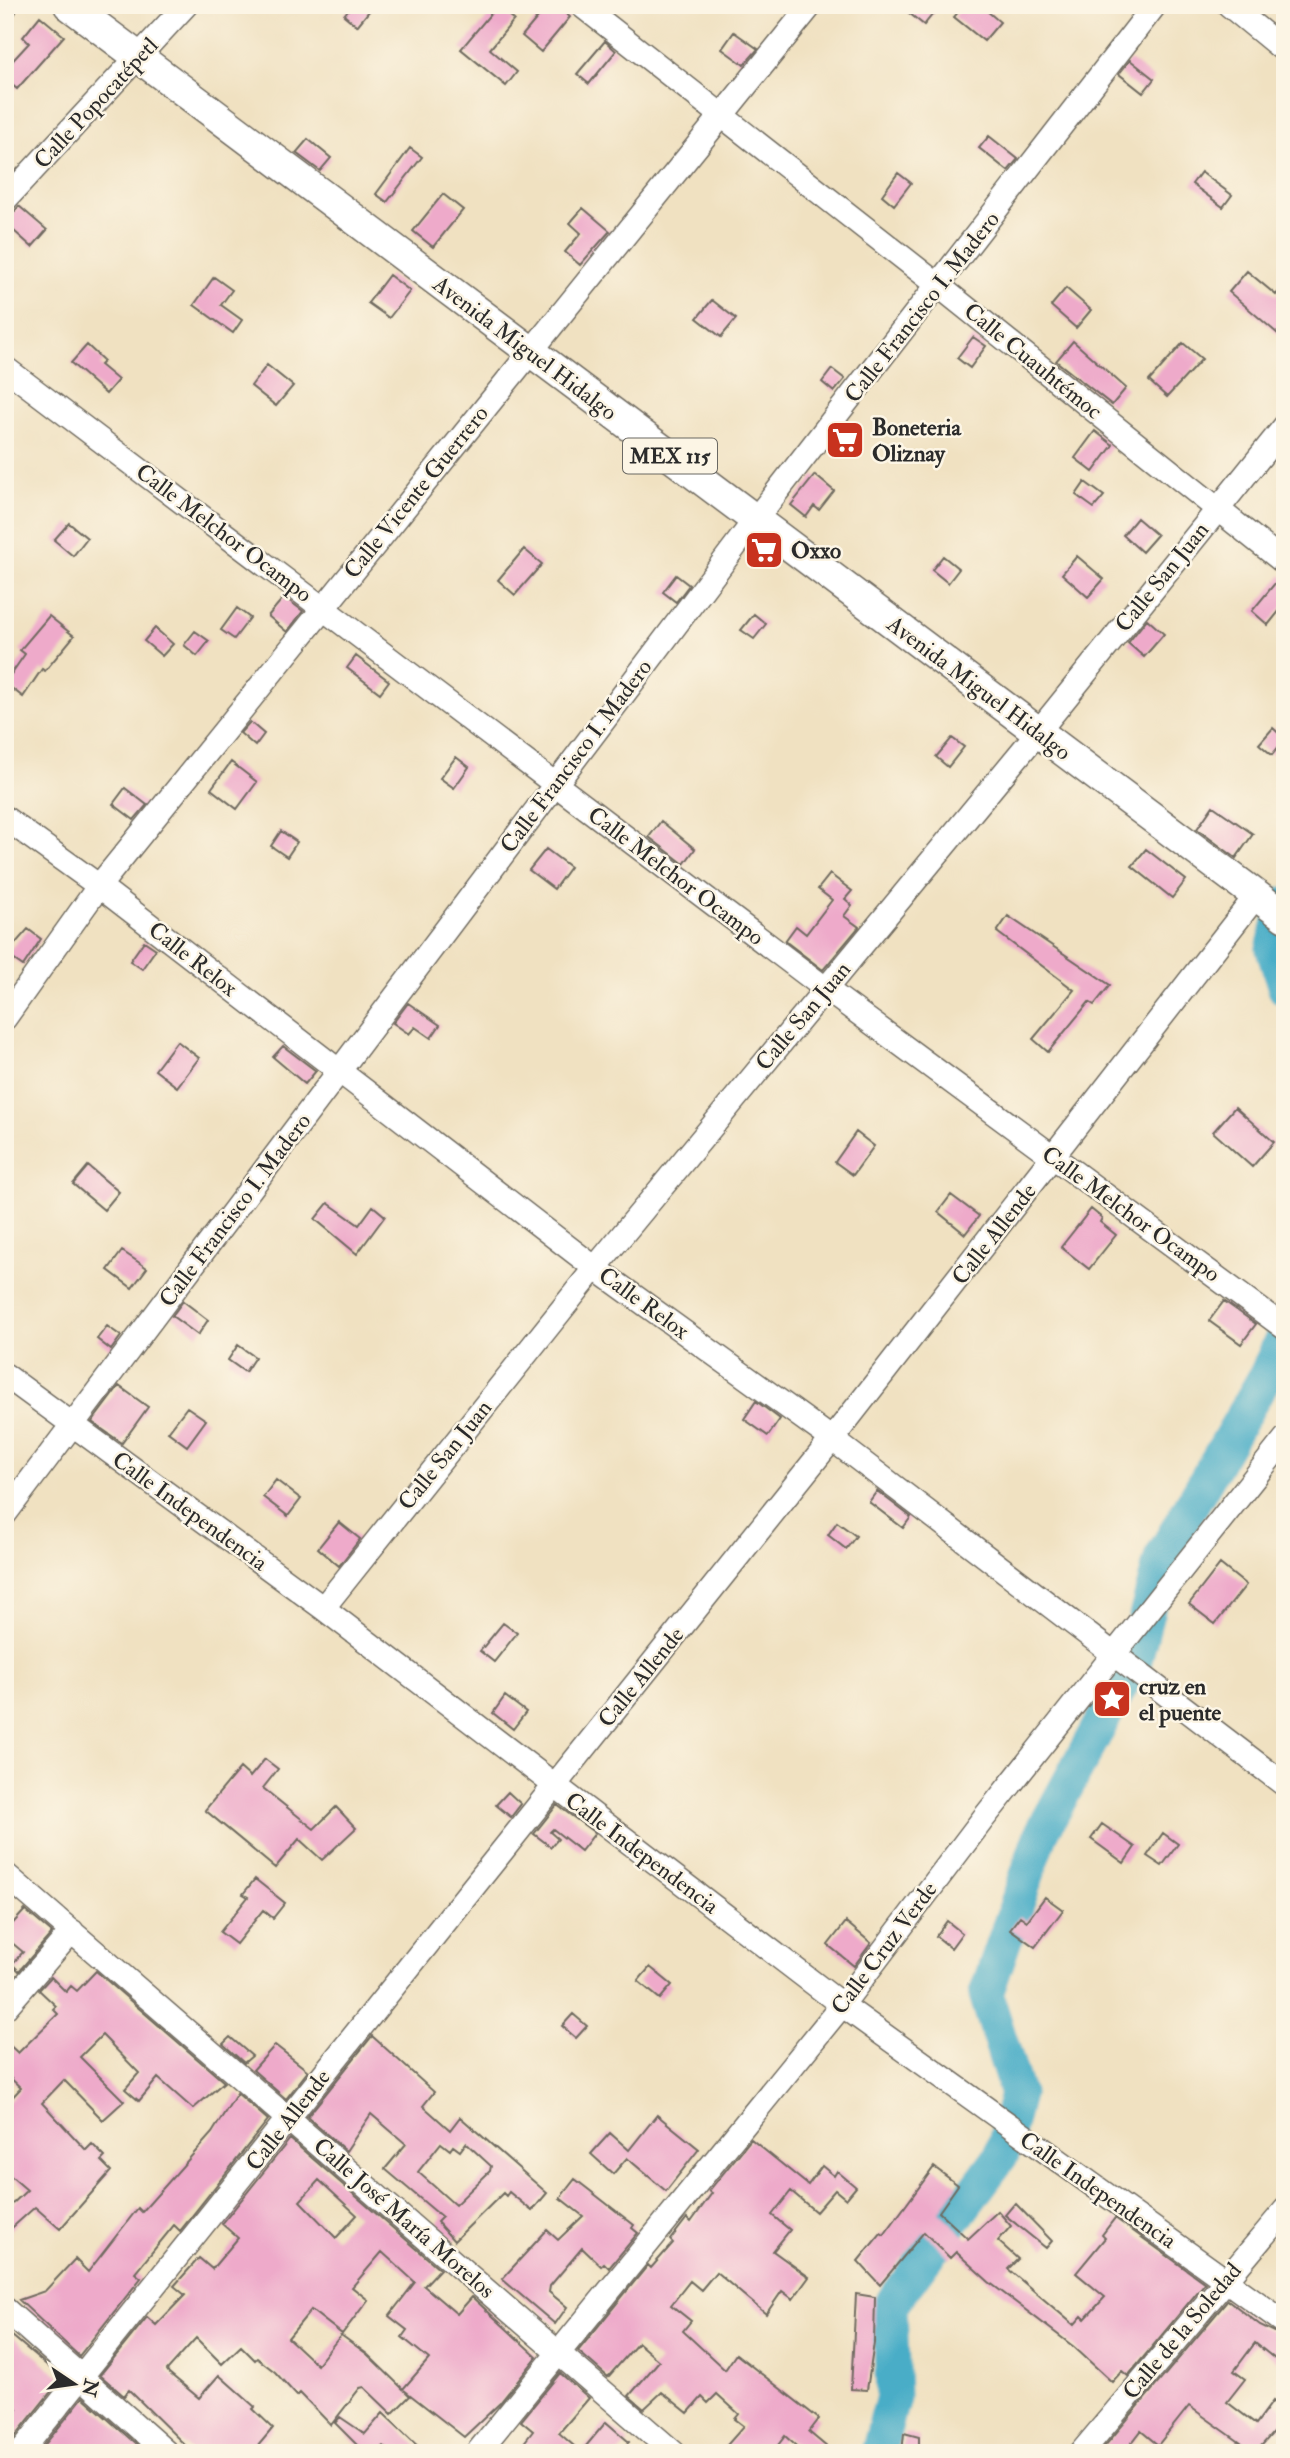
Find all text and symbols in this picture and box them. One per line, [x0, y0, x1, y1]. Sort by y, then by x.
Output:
street label: Calle Popocatépetl [28, 31, 165, 175]
street label: Calle Francisco I. Madero [838, 205, 1006, 409]
street label: Avenida Miguel Hidalgo [426, 269, 623, 427]
street label: Calle Cuauhtémoc [958, 296, 1108, 426]
street label: Calle Vicente Guerrero [337, 400, 495, 584]
place label: Boneteria Oliznay [872, 413, 962, 469]
supermarket icon: Boneteria Oliznay [824, 419, 866, 461]
road number: MEX 115 [623, 438, 717, 474]
street label: Calle Melchor Ocampo [129, 457, 318, 610]
street label: Calle San Juan [1109, 516, 1215, 638]
supermarket icon: Oxxo [743, 529, 785, 571]
place label: Oxxo [791, 536, 841, 565]
street label: Avenida Miguel Hidalgo [880, 609, 1077, 767]
street label: Calle Francisco I. Madero [494, 653, 658, 859]
street label: Calle Melchor Ocampo [581, 800, 770, 953]
street label: Calle Relox [143, 915, 243, 1003]
street label: Calle San Juan [749, 955, 857, 1076]
street label: Calle Francisco I. Madero [153, 1107, 317, 1313]
street label: Calle Melchor Ocampo [1036, 1140, 1226, 1289]
street label: Calle Allende [945, 1177, 1043, 1291]
street label: Calle Relox [593, 1260, 695, 1346]
street label: Calle San Juan [392, 1394, 498, 1516]
street label: Calle Independencia [106, 1445, 274, 1578]
street label: Calle Allende [592, 1621, 691, 1733]
place label: cruz en el puente [1139, 1672, 1222, 1728]
place icon: cruz en el puente [1091, 1678, 1133, 1720]
street label: Calle Independencia [559, 1786, 725, 1921]
street label: Calle Cruz Verde [825, 1876, 944, 2020]
street label: Calle Allende [239, 2063, 337, 2177]
street label: Calle Independencia [1013, 2125, 1183, 2256]
street label: Calle José María Morelos [307, 2131, 501, 2305]
street label: Calle de la Soledad [1116, 2257, 1248, 2405]
north arrow [38, 2350, 108, 2420]
text: N [76, 2376, 103, 2400]

